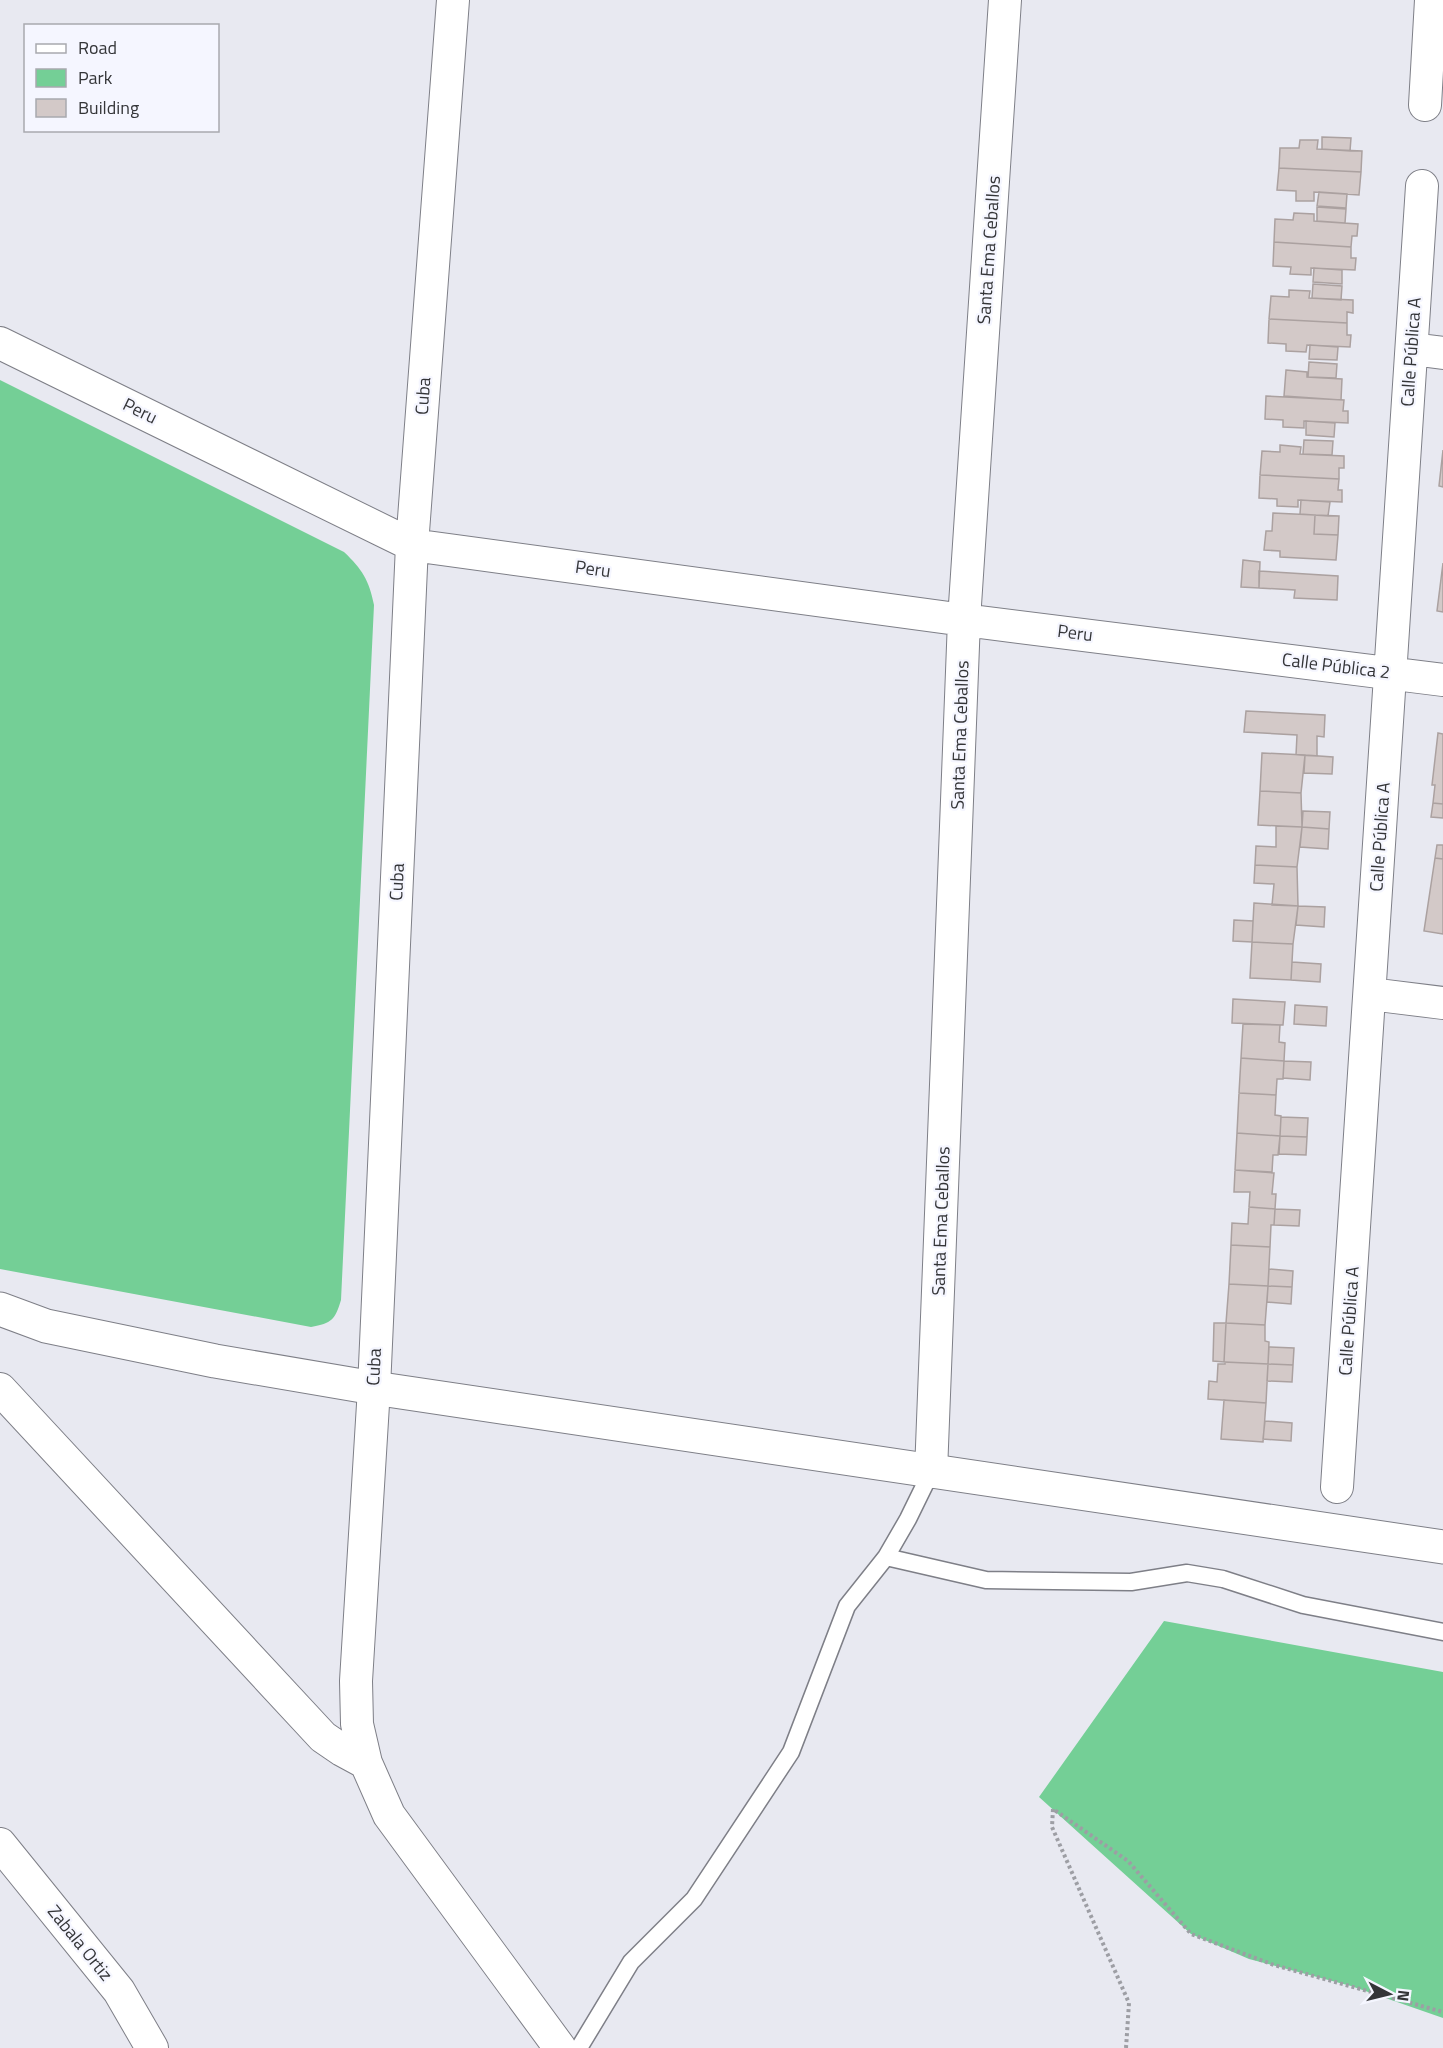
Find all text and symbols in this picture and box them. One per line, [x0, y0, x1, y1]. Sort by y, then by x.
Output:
legend [24, 24, 219, 132]
text: Road [78, 34, 117, 61]
text: Park [78, 64, 113, 91]
text: Building [78, 94, 139, 121]
street label: Santa Ema Ceballos [970, 175, 1007, 325]
street label: Calle Pública A [1393, 296, 1428, 408]
street label: Cuba [408, 376, 437, 416]
street label: Peru [118, 391, 162, 430]
street label: Peru [574, 553, 613, 584]
street label: Peru [1056, 617, 1094, 648]
street label: Calle Pública 2 [1280, 645, 1392, 686]
street label: Santa Ema Ceballos [943, 660, 976, 810]
street label: Calle Pública A [1362, 781, 1397, 893]
street label: Cuba [382, 862, 411, 901]
street label: Santa Ema Ceballos [924, 1146, 957, 1296]
street label: Calle Pública A [1331, 1265, 1366, 1377]
street label: Cuba [359, 1347, 388, 1386]
street label: Zabala Ortiz [41, 1899, 119, 1986]
north arrow [1359, 1964, 1419, 2024]
text: N [1391, 1989, 1416, 2003]

